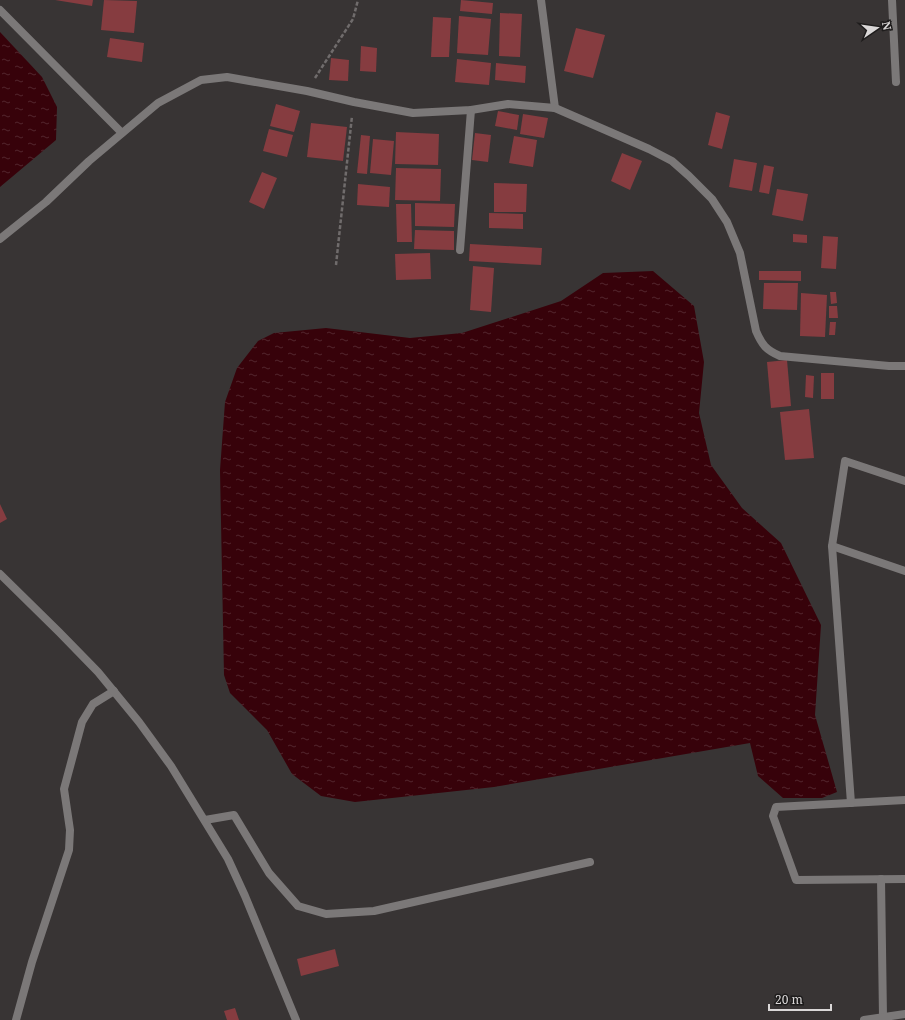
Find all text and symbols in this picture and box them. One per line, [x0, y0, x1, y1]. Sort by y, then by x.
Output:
north arrow [857, 8, 897, 48]
text: N [879, 20, 896, 32]
scale bar [769, 986, 831, 1012]
text: 20 m [775, 991, 803, 1008]

